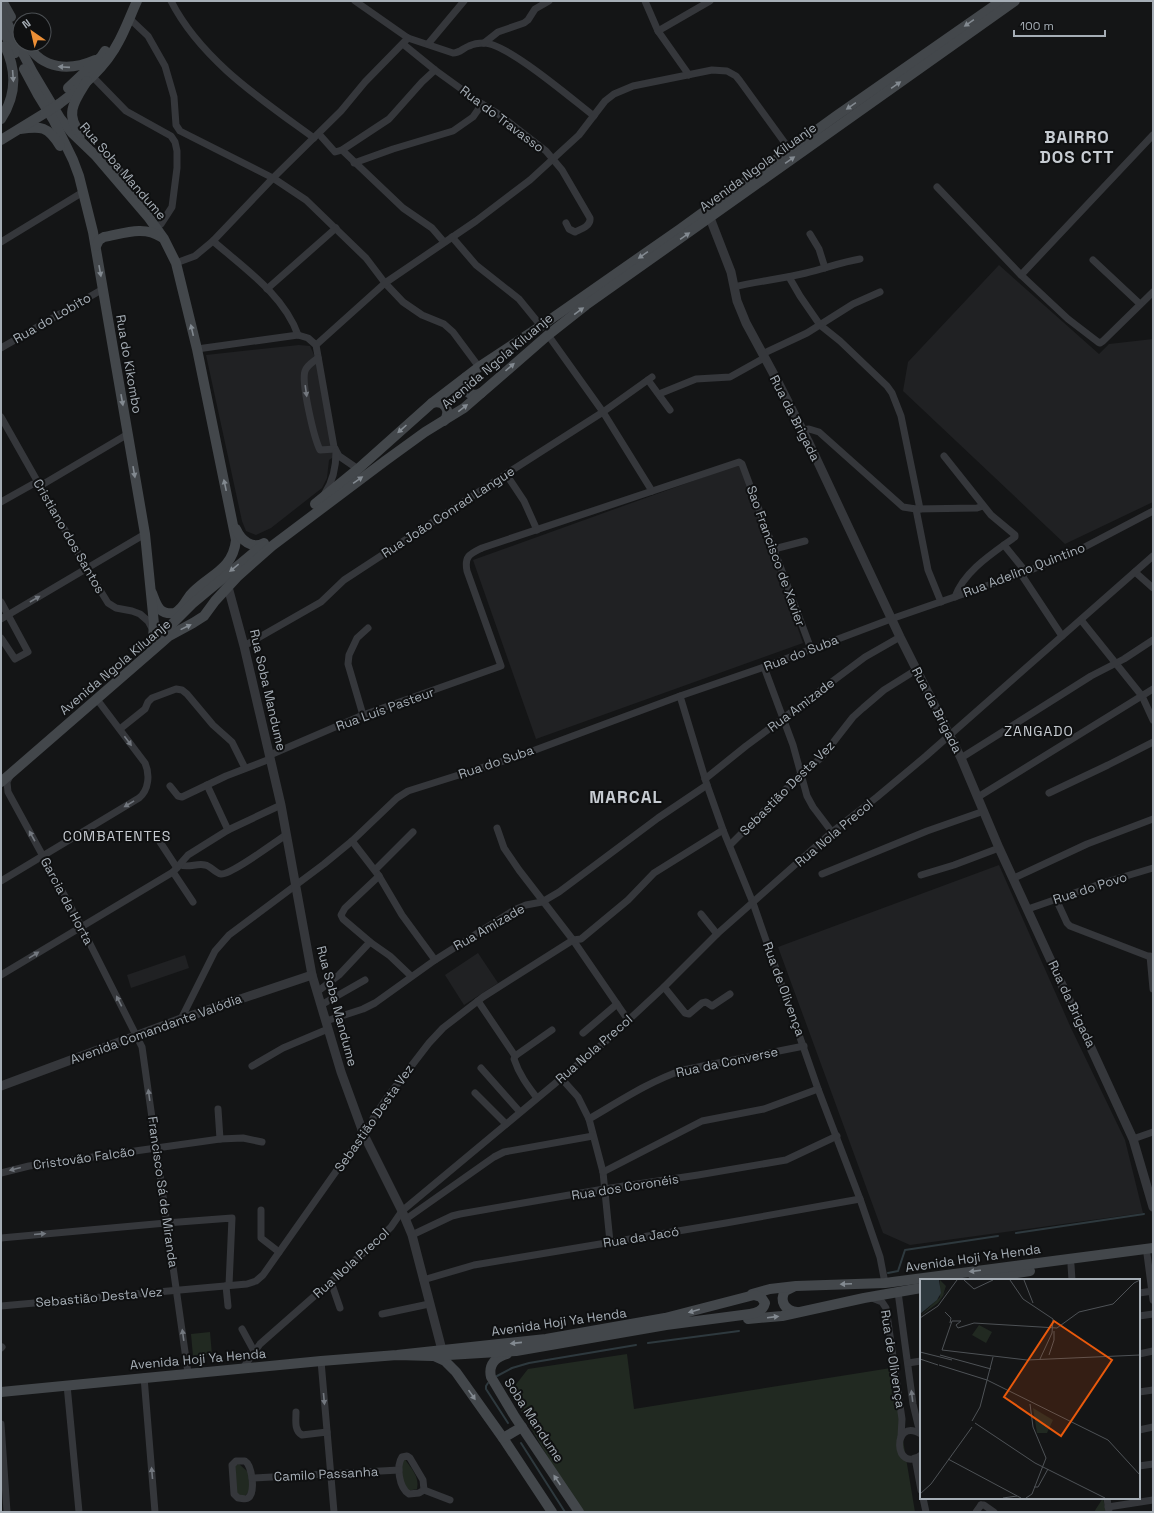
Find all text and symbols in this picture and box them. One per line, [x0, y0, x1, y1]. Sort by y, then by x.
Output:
north arrow [12, 12, 52, 52]
scale bar [1014, 12, 1105, 38]
text: N [19, 16, 33, 32]
text: 100 m [1020, 18, 1054, 34]
one-way arrow [964, 19, 975, 27]
one-way arrow [58, 63, 70, 70]
one-way arrow [9, 70, 16, 82]
one-way arrow [891, 81, 902, 89]
street label: Rua do Travasso [457, 82, 547, 156]
one-way arrow [846, 102, 857, 110]
street label: Rua Soba Mandume [76, 119, 170, 223]
street label: Avenida Ngola Kiluanje [696, 119, 820, 215]
district label: BAIRRO DOS CTT [1039, 126, 1115, 168]
one-way arrow [785, 156, 796, 164]
one-way arrow [679, 232, 690, 240]
one-way arrow [638, 251, 648, 259]
one-way arrow [97, 265, 103, 278]
street label: Rua do Lobito [10, 289, 94, 347]
one-way arrow [573, 307, 584, 315]
street label: Avenida Ngola Kiluanje [438, 309, 556, 413]
street label: Rua do Kikombo [112, 313, 146, 415]
one-way arrow [189, 324, 195, 336]
one-way arrow [506, 363, 515, 372]
street label: Rua da Brigada [766, 372, 824, 464]
one-way arrow [303, 385, 309, 398]
one-way arrow [119, 393, 125, 406]
one-way arrow [458, 404, 469, 412]
one-way arrow [397, 425, 408, 434]
street label: Rua João Conrad Langue [378, 462, 518, 562]
one-way arrow [132, 466, 138, 478]
street label: Cristiano dos Santos [29, 476, 109, 596]
one-way arrow [353, 476, 364, 484]
one-way arrow [222, 479, 228, 491]
street label: Sao Francisco de Xavier [743, 483, 809, 629]
street label: Rua Adelino Quintino [960, 539, 1088, 601]
one-way arrow [229, 564, 240, 573]
one-way arrow [29, 596, 41, 603]
street label: Avenida Ngola Kiluanje [56, 615, 174, 719]
one-way arrow [181, 624, 192, 630]
street label: Rua Soba Mandume [246, 628, 290, 752]
street label: Rua do Suba [761, 631, 841, 675]
street label: Rua da Brigada [908, 664, 966, 756]
street label: Rua Amizade [764, 674, 838, 736]
street label: Rua Luís Pasteur [333, 683, 437, 735]
district label: ZANGADO [1004, 722, 1074, 740]
one-way arrow [124, 735, 132, 746]
street label: Sebastião Desta Vez [736, 737, 838, 839]
street label: Rua do Suba [456, 741, 536, 783]
district label: MARCAL [589, 786, 663, 808]
street label: Rua Nola Precol [791, 795, 877, 871]
one-way arrow [123, 801, 135, 808]
district label: COMBATENTES [63, 827, 171, 845]
one-way arrow [29, 830, 36, 842]
street label: Garcia da Horta [37, 854, 97, 948]
street label: Rua do Povo [1051, 868, 1129, 908]
street label: Rua Amizade [450, 900, 528, 954]
street label: Rua de Olivença [759, 940, 809, 1039]
street label: Rua Soba Mandume [313, 944, 361, 1068]
one-way arrow [29, 951, 39, 959]
street label: Rua da Brigada [1044, 958, 1100, 1051]
street label: Avenida Comandante Valódia [68, 990, 245, 1068]
one-way arrow [116, 995, 122, 1006]
street label: Rua Nola Precol [552, 1011, 636, 1087]
street label: Rua da Converse [674, 1043, 780, 1081]
street label: Sebastião Desta Vez [330, 1061, 418, 1175]
one-way arrow [146, 1089, 152, 1101]
street label: Francisco Sá de Miranda [144, 1115, 182, 1269]
street label: Cristovão Falcão [32, 1142, 136, 1174]
one-way arrow [9, 1167, 21, 1173]
street label: Rua dos Coronéis [570, 1170, 680, 1204]
street label: Rua da Jacó [602, 1223, 680, 1251]
street label: Rua Nola Precol [309, 1224, 393, 1302]
one-way arrow [34, 1231, 46, 1238]
street label: Avenida Hoji Ya Henda [904, 1240, 1042, 1276]
one-way arrow [969, 1268, 982, 1274]
inset map [920, 1279, 1140, 1499]
one-way arrow [840, 1281, 852, 1288]
street label: Sebastião Desta Vez [35, 1283, 163, 1311]
street label: Avenida Hoji Ya Henda [490, 1304, 628, 1340]
one-way arrow [688, 1308, 700, 1314]
street label: Rua de Olivença [877, 1309, 909, 1410]
one-way arrow [767, 1314, 779, 1320]
one-way arrow [180, 1329, 186, 1341]
one-way arrow [510, 1339, 522, 1346]
street label: Avenida Hoji Ya Henda [129, 1345, 267, 1373]
street label: Soba Mandume [500, 1375, 568, 1465]
one-way arrow [909, 1389, 915, 1402]
one-way arrow [468, 1390, 476, 1400]
one-way arrow [321, 1393, 328, 1405]
street label: Camilo Passanha [273, 1463, 379, 1485]
one-way arrow [149, 1467, 155, 1479]
one-way arrow [553, 1475, 561, 1485]

